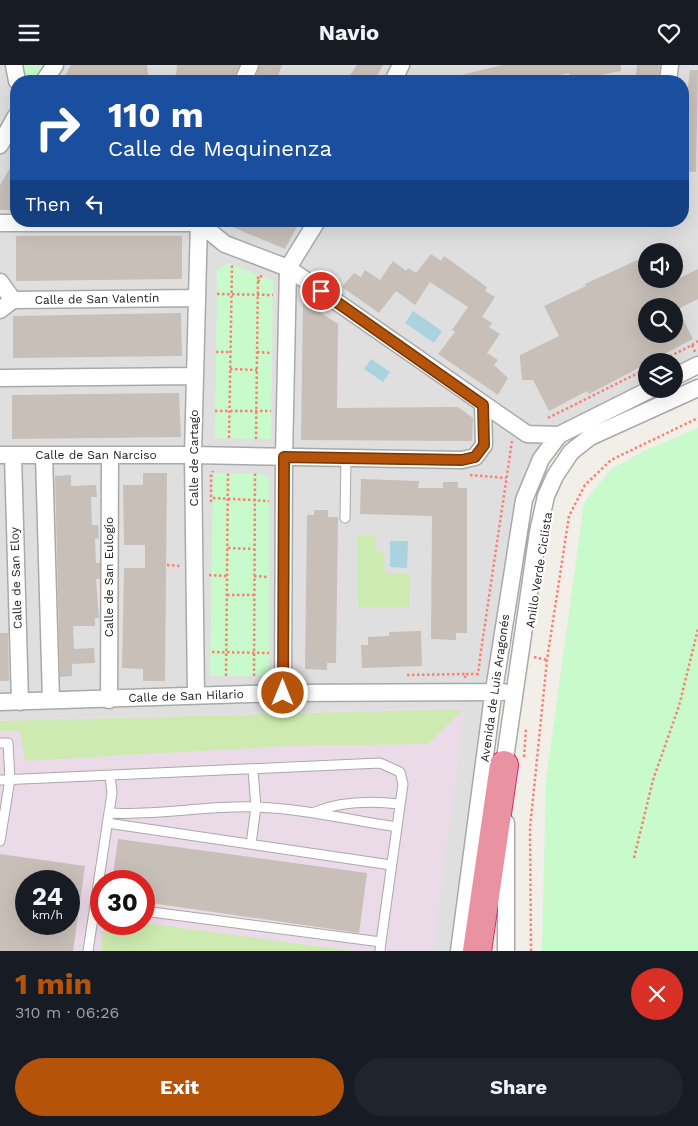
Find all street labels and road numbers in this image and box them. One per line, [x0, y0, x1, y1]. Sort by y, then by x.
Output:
street label: Calle de San Valentín [34, 291, 160, 307]
street label: Calle de Cartago [187, 410, 201, 506]
street label: Calle de San Narciso [35, 448, 157, 462]
street label: Anillo Verde Ciclista [523, 511, 555, 629]
street label: Calle de San Eulogio [102, 517, 116, 637]
street label: Calle de San Eloy [7, 526, 25, 629]
street label: Avenida de Luis Aragonés [478, 613, 512, 763]
street label: Calle de San Hilario [128, 687, 244, 705]

